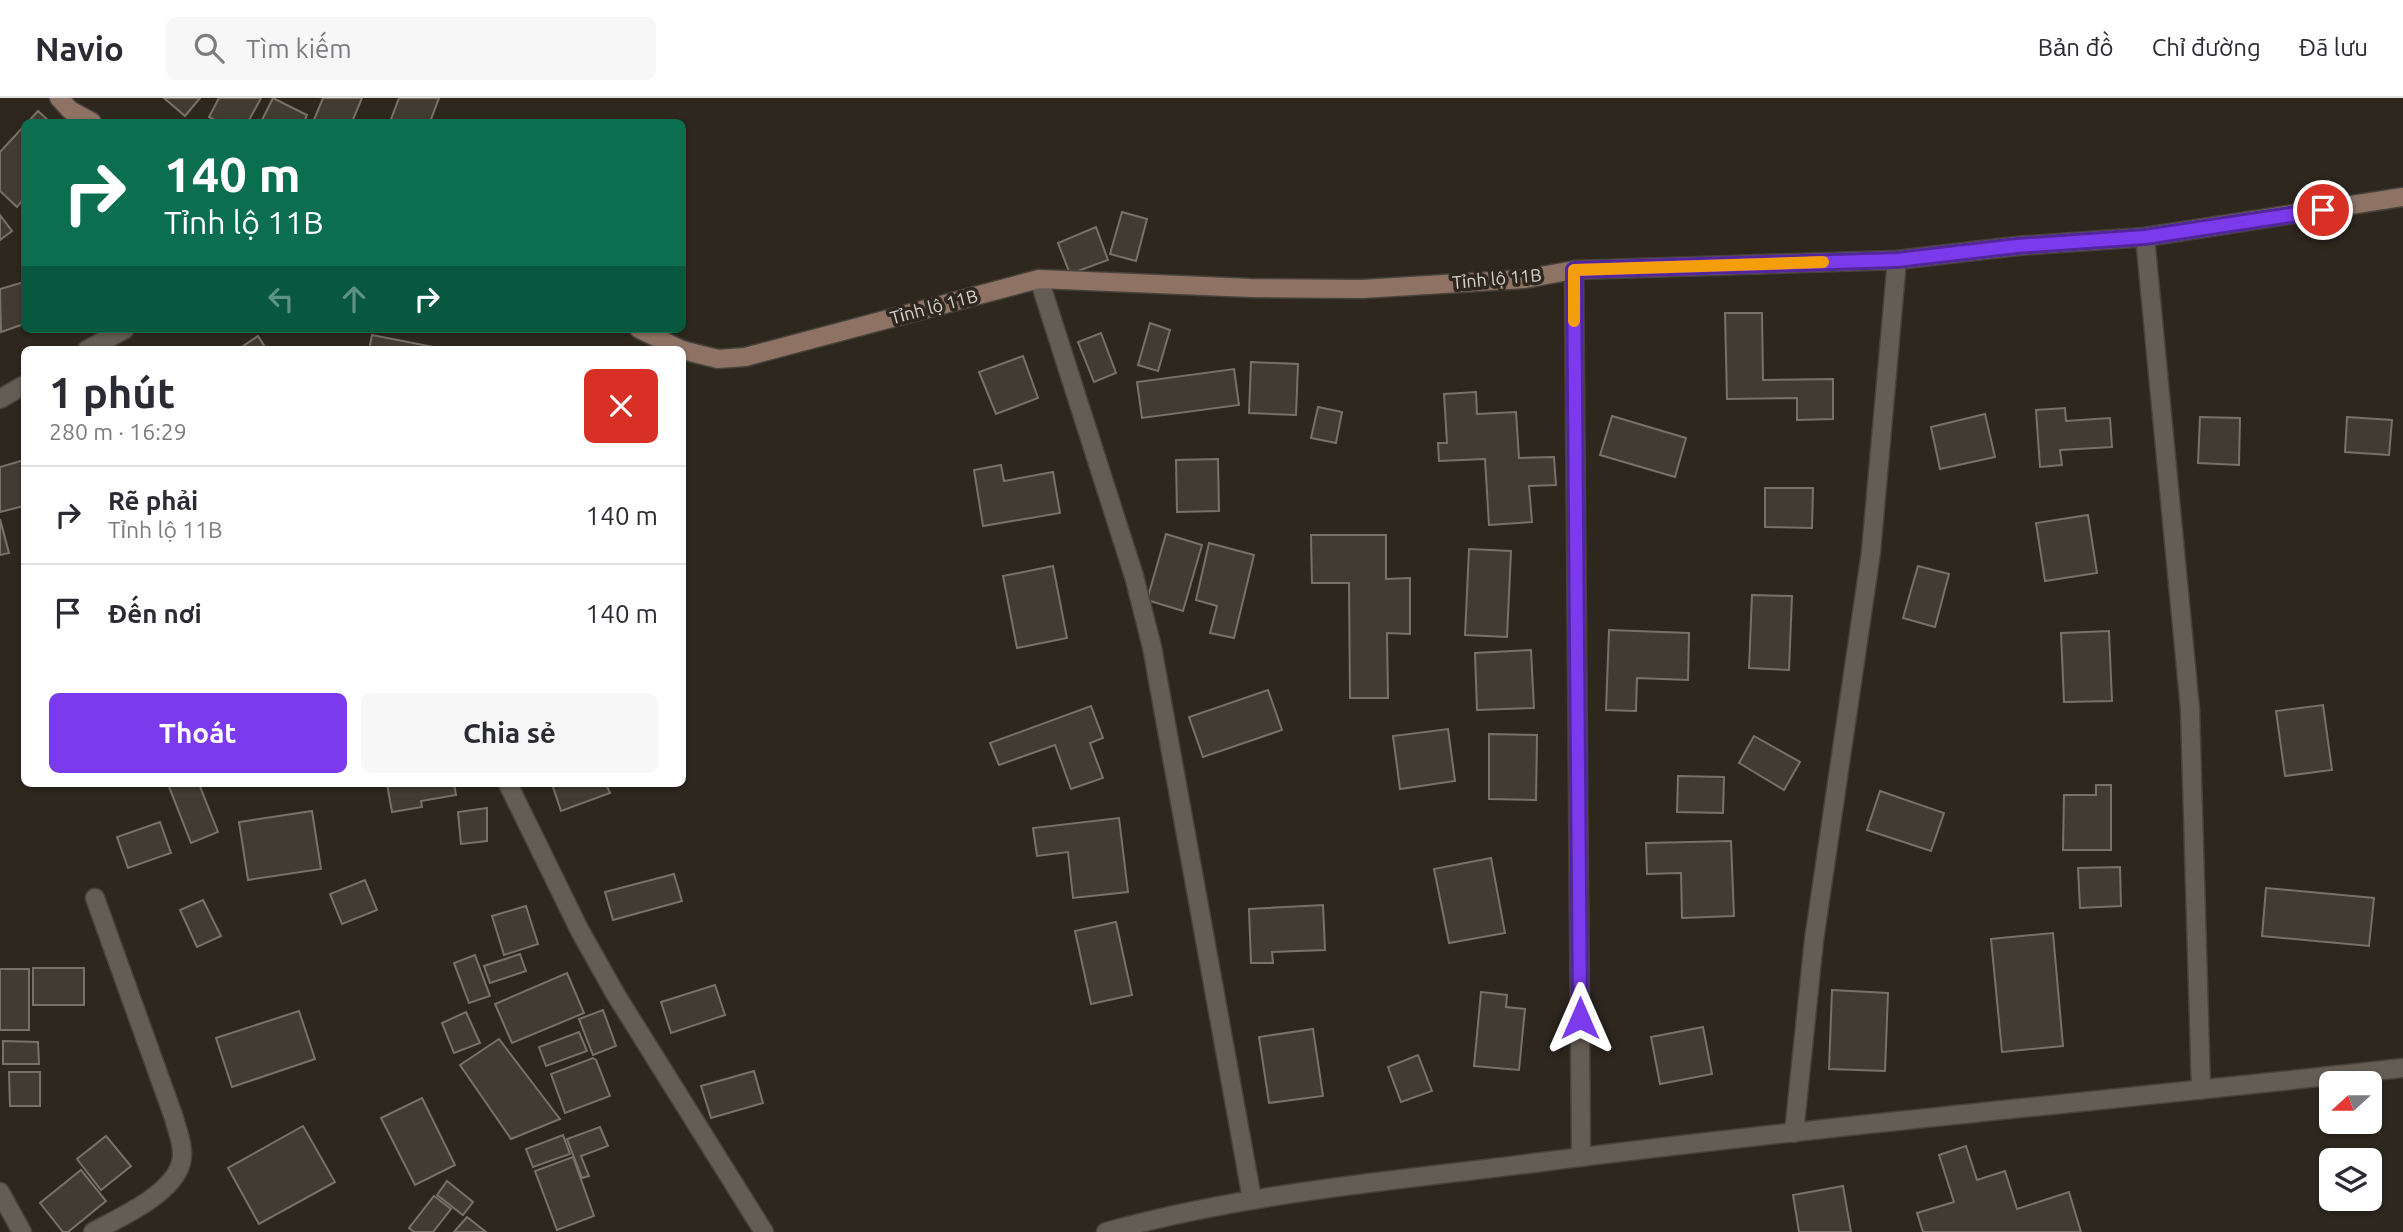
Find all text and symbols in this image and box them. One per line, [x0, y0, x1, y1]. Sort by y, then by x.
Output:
search box [166, 17, 656, 80]
icon: search [190, 29, 228, 67]
text: Navio [35, 30, 124, 67]
text: Tìm kiếm [246, 34, 352, 63]
text: Bản đồ [2038, 34, 2114, 61]
text: Chỉ đường [2152, 34, 2261, 61]
text: Đã lưu [2299, 34, 2368, 61]
text: 140 m [164, 146, 301, 201]
icon: right [49, 147, 140, 238]
pin [2293, 180, 2353, 240]
icon: arrive [2304, 191, 2342, 229]
text: Tỉnh lộ 11B [164, 204, 324, 240]
street label: Tỉnh lộ 11B [1451, 264, 1543, 292]
icon: left [262, 280, 300, 318]
icon: ahead [335, 280, 373, 318]
icon: right [408, 280, 446, 318]
street label: Tỉnh lộ 11B [888, 285, 980, 327]
text: 1 phút [49, 369, 175, 416]
button: close [584, 369, 658, 443]
text: 280 m · 16:29 [49, 419, 187, 444]
text: Rẽ phải [108, 486, 198, 515]
icon: right [49, 496, 87, 534]
text: 140 m [586, 501, 658, 530]
text: Tỉnh lộ 11B [108, 517, 223, 542]
icon: arrive [49, 594, 87, 632]
text: Đến nơi [108, 599, 202, 628]
text: 140 m [586, 599, 658, 628]
button: Thoát [49, 693, 347, 773]
button: Chia sẻ [361, 693, 658, 773]
position arrow [1543, 981, 1617, 1055]
north arrow [2319, 1071, 2382, 1134]
map controls [2319, 1071, 2382, 1211]
button: layers [2319, 1148, 2382, 1211]

